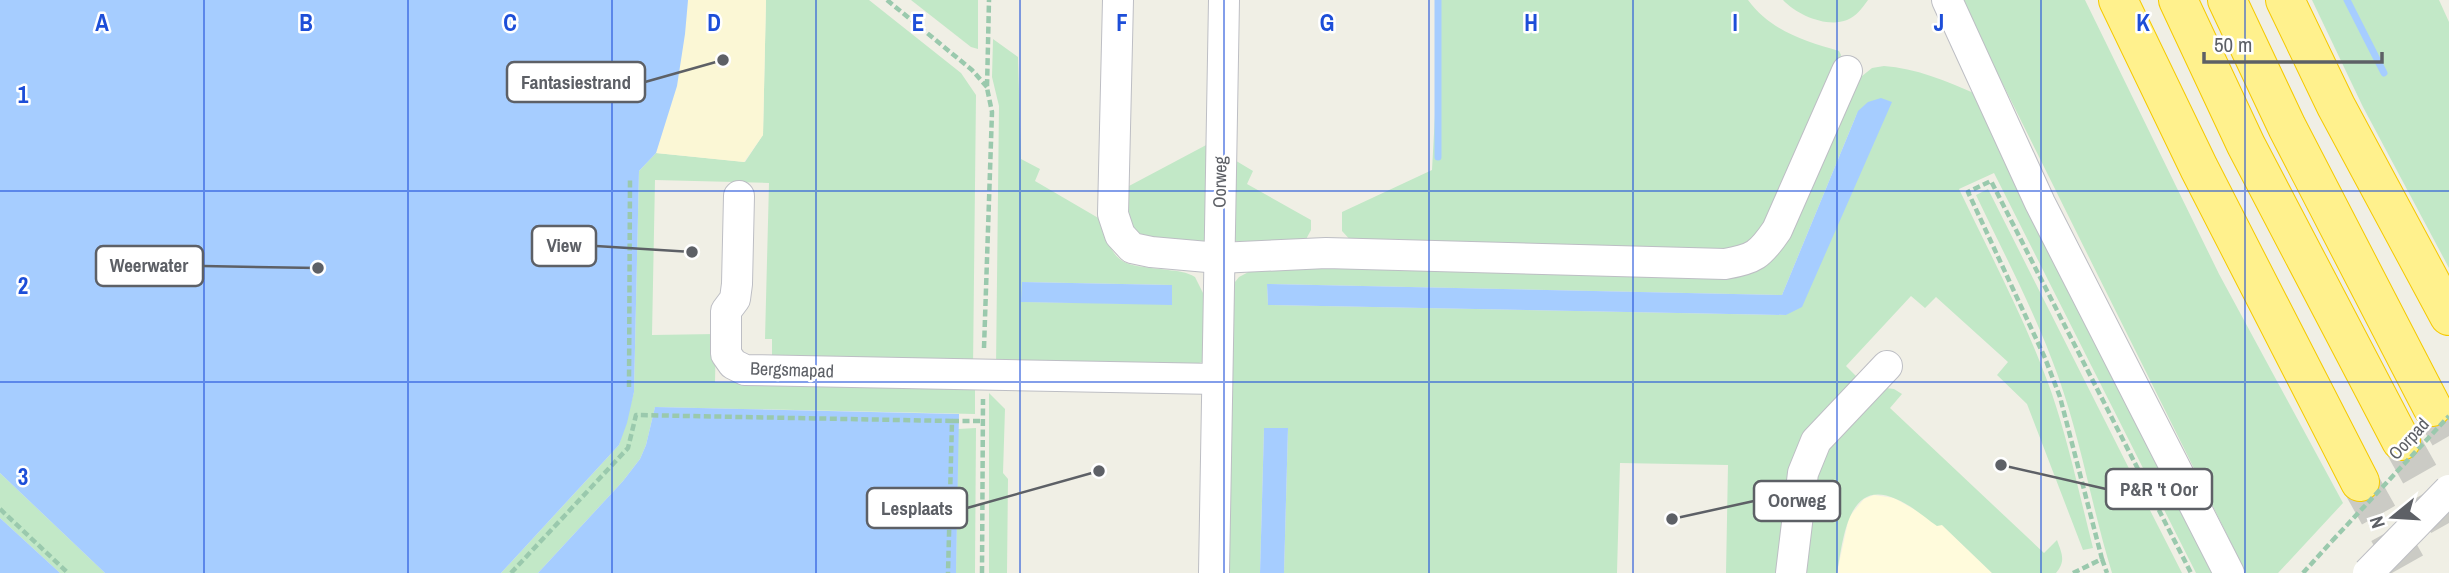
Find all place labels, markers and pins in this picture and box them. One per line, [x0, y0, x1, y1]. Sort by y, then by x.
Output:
callout: Fantasiestrand [507, 62, 645, 102]
callout: View [532, 226, 596, 266]
callout: Weerwater [96, 246, 203, 286]
callout: P&R 't Oor [2106, 469, 2212, 509]
callout: Oorweg [1754, 481, 1840, 521]
callout: Lesplaats [867, 488, 967, 528]

